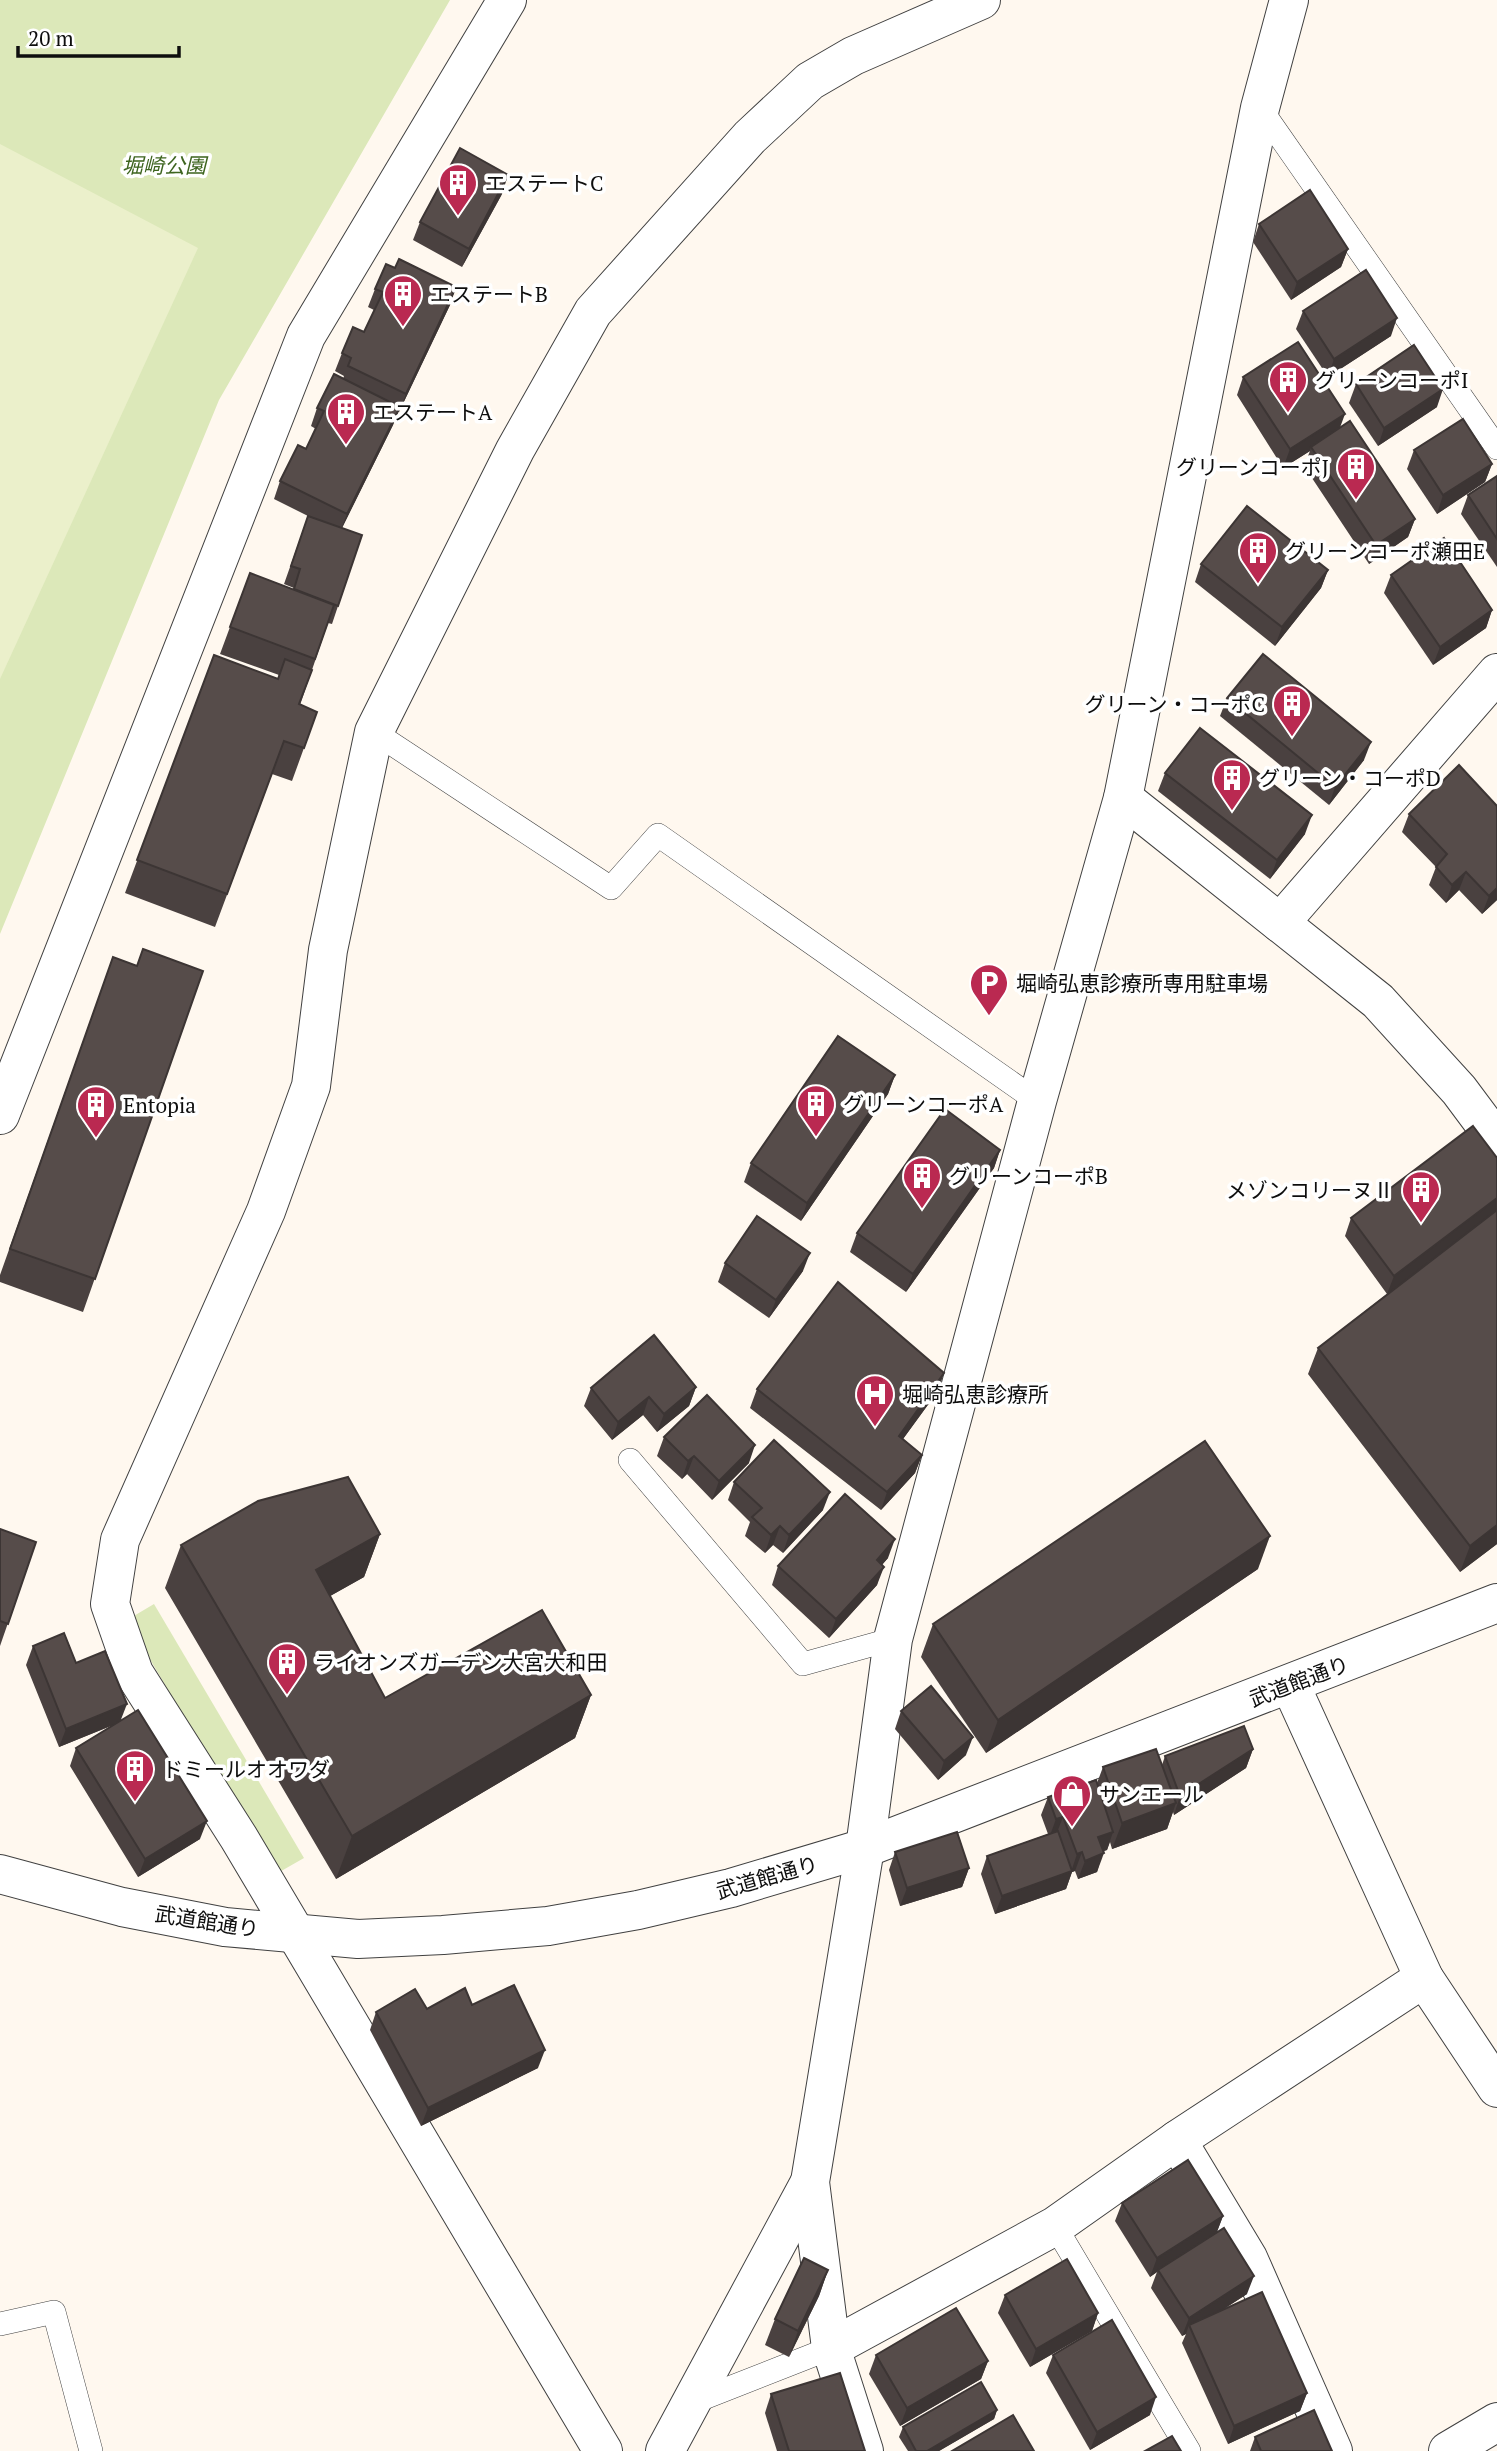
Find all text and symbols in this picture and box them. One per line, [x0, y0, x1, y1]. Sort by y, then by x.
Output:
scale bar [18, 14, 178, 58]
text: 20 m [28, 24, 74, 52]
park label: 堀崎公園 [122, 151, 209, 179]
building icon: エステートC [437, 162, 479, 217]
place label: エステートC [485, 169, 604, 197]
building icon: エステートB [382, 273, 424, 328]
place label: エステートB [430, 280, 548, 308]
building icon: グリーンコーポI [1267, 359, 1309, 414]
place label: グリーンコーポI [1315, 366, 1468, 394]
building icon: エステートA [325, 391, 367, 446]
place label: エステートA [373, 398, 493, 426]
building icon: グリーンコーポJ [1335, 446, 1377, 501]
place label: グリーンコーポJ [1176, 453, 1329, 481]
building icon: グリーンコーポ瀬田E [1237, 530, 1279, 585]
place label: グリーンコーポ瀬田E [1285, 537, 1485, 565]
building icon: グリーン・コーポC [1271, 683, 1313, 738]
place label: グリーン・コーポC [1085, 690, 1265, 718]
building icon: グリーン・コーポD [1211, 757, 1253, 812]
place label: グリーン・コーポD [1259, 764, 1441, 792]
parking icon: 堀崎弘恵診療所専用駐車場 [968, 962, 1010, 1017]
place label: 堀崎弘恵診療所専用駐車場 [1016, 969, 1268, 997]
building icon: グリーンコーポA [795, 1083, 837, 1138]
building icon: Entopia [75, 1084, 117, 1139]
place label: グリーンコーポA [843, 1090, 1004, 1118]
place label: Entopia [123, 1091, 196, 1119]
building icon: グリーンコーポB [901, 1155, 943, 1210]
place label: グリーンコーポB [949, 1162, 1108, 1190]
building icon: メゾンコリーヌⅡ [1400, 1169, 1442, 1224]
place label: メゾンコリーヌⅡ [1226, 1176, 1394, 1204]
hospital icon: 堀崎弘恵診療所 [854, 1373, 896, 1428]
place label: 堀崎弘恵診療所 [902, 1380, 1049, 1408]
building icon: ライオンズガーデン大宮大和田 [266, 1641, 308, 1696]
place label: ライオンズガーデン大宮大和田 [314, 1648, 608, 1676]
street label: 武道館通り [1245, 1649, 1353, 1713]
building icon: ドミールオオワダ [114, 1748, 156, 1803]
place label: ドミールオオワダ [162, 1755, 330, 1783]
shop icon: サンエール [1051, 1773, 1093, 1828]
place label: サンエール [1099, 1780, 1204, 1808]
street label: 武道館通り [713, 1849, 821, 1905]
street label: 武道館通り [153, 1899, 261, 1943]

